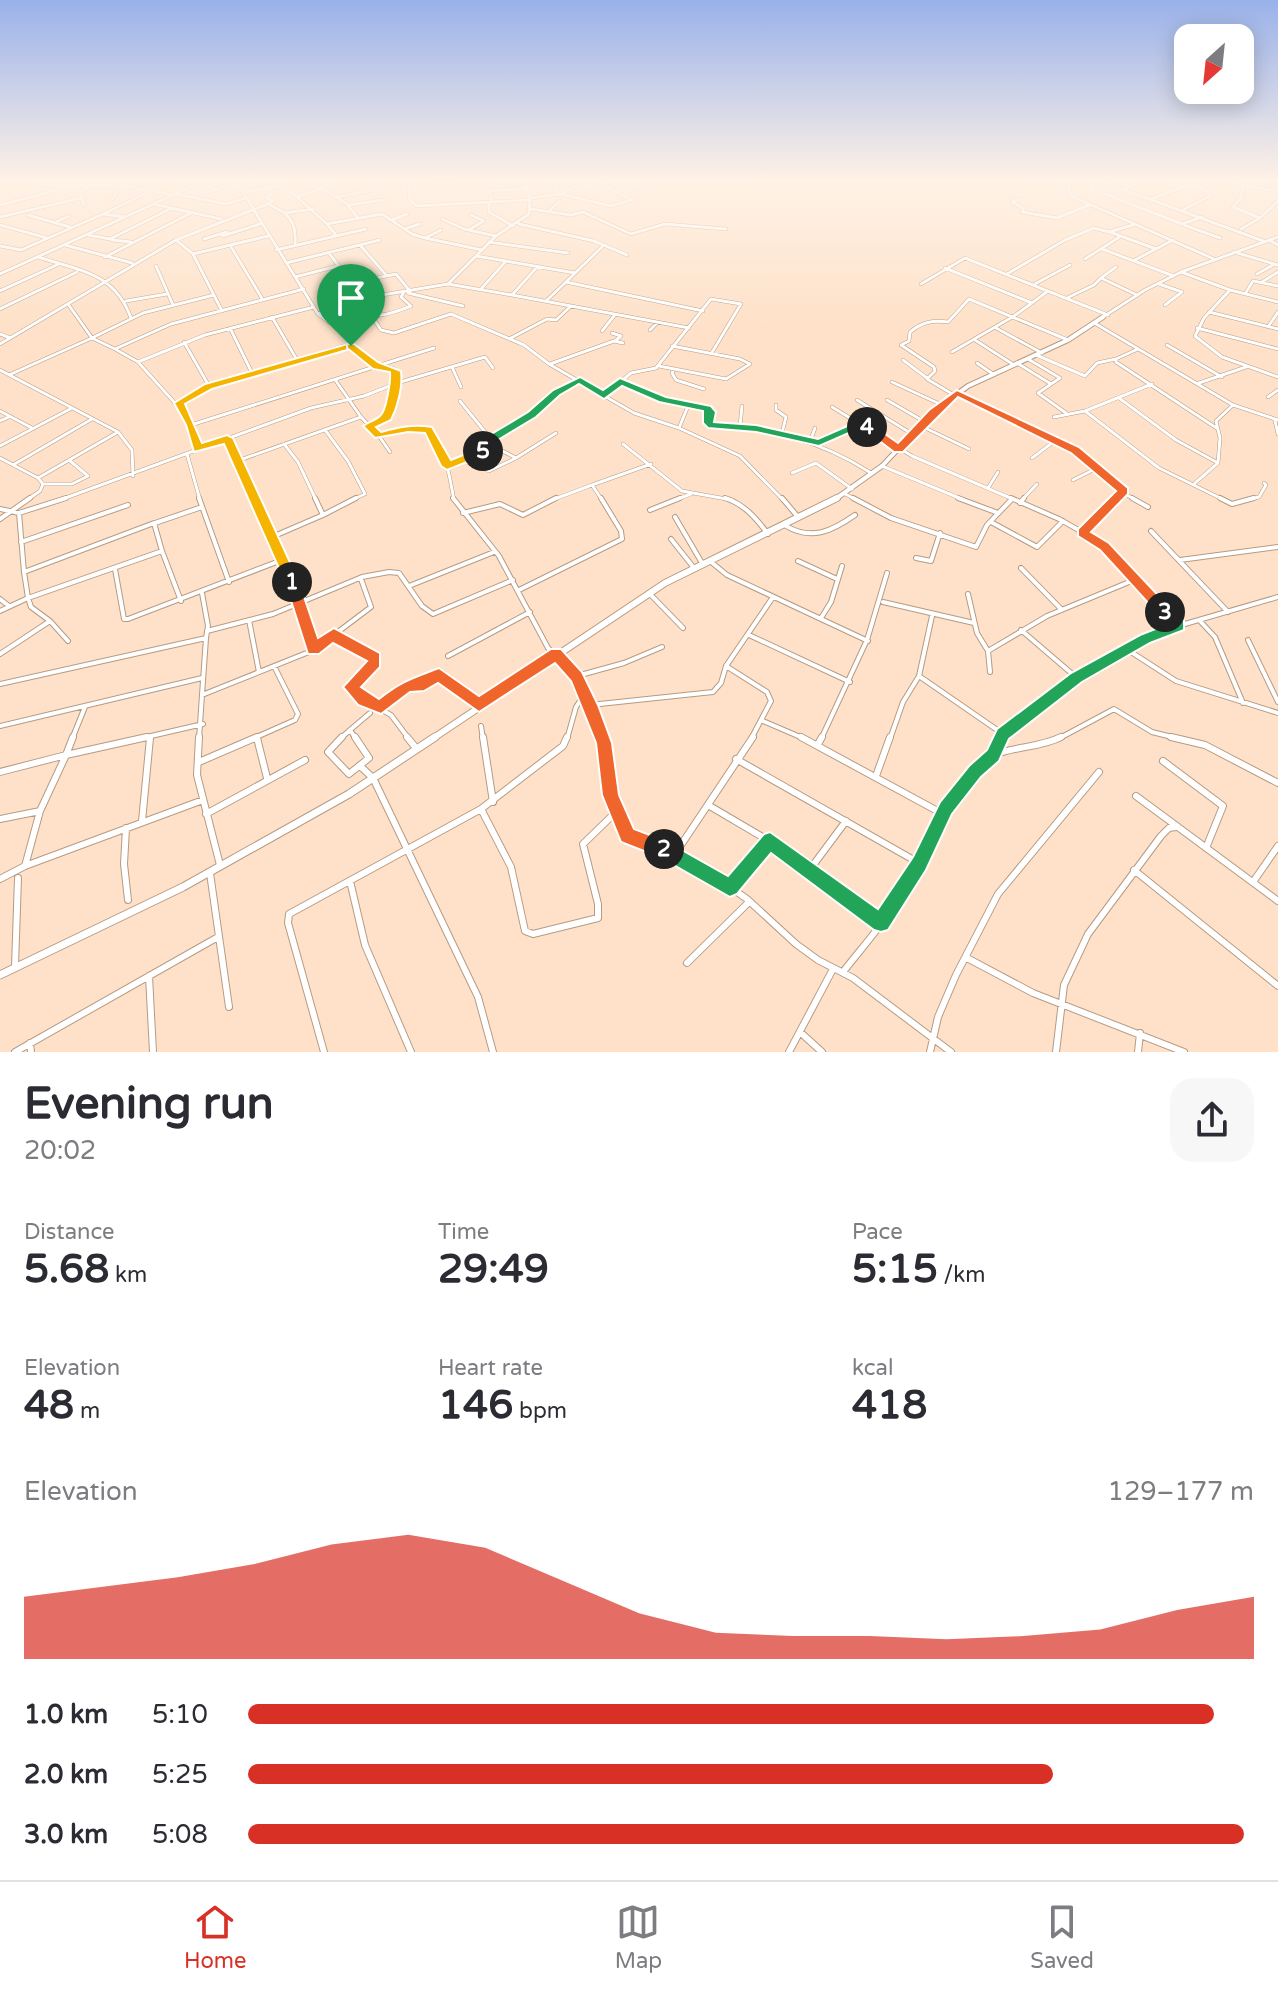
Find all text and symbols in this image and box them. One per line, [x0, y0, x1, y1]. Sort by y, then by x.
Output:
north arrow [1174, 24, 1254, 104]
map controls [1174, 24, 1254, 104]
pin [317, 264, 385, 346]
icon: arrive [329, 276, 373, 320]
pin: 4 [847, 407, 887, 447]
text: 4 [860, 414, 874, 440]
pin: 5 [463, 431, 503, 471]
text: 5 [476, 438, 490, 464]
pin: 1 [272, 562, 312, 602]
text: 1 [285, 569, 299, 595]
pin: 3 [1145, 592, 1185, 632]
text: 3 [1158, 599, 1172, 625]
pin: 2 [644, 829, 684, 869]
text: 2 [657, 836, 671, 862]
text: Evening run [24, 1078, 273, 1131]
button: share [1170, 1078, 1254, 1162]
text: 20:02 [24, 1135, 96, 1166]
text: Distance [24, 1219, 115, 1245]
text: Time [438, 1219, 489, 1245]
text: Pace [852, 1219, 903, 1245]
text: 5.68 [24, 1245, 109, 1293]
text: 29:49 [438, 1245, 549, 1293]
text: 5:15 [852, 1245, 938, 1293]
text: km [109, 1262, 147, 1288]
text: /km [938, 1262, 985, 1288]
text: Elevation [24, 1355, 120, 1381]
text: Heart rate [438, 1355, 543, 1381]
text: kcal [852, 1355, 893, 1381]
text: 48 [24, 1381, 74, 1429]
text: 146 [438, 1381, 513, 1429]
text: 418 [852, 1381, 927, 1429]
text: m [74, 1398, 100, 1424]
text: bpm [513, 1398, 567, 1424]
text: Elevation [24, 1476, 138, 1507]
text: 129–177 m [1108, 1476, 1254, 1507]
text: 1.0 km [24, 1699, 108, 1730]
text: 5:10 [152, 1699, 208, 1730]
text: 2.0 km [24, 1759, 108, 1790]
text: 5:25 [152, 1759, 208, 1790]
text: 3.0 km [24, 1819, 108, 1850]
text: 5:08 [152, 1819, 208, 1850]
tab: Home [184, 1900, 246, 1974]
tab: Map [615, 1900, 662, 1974]
tab: Saved [1030, 1900, 1094, 1974]

